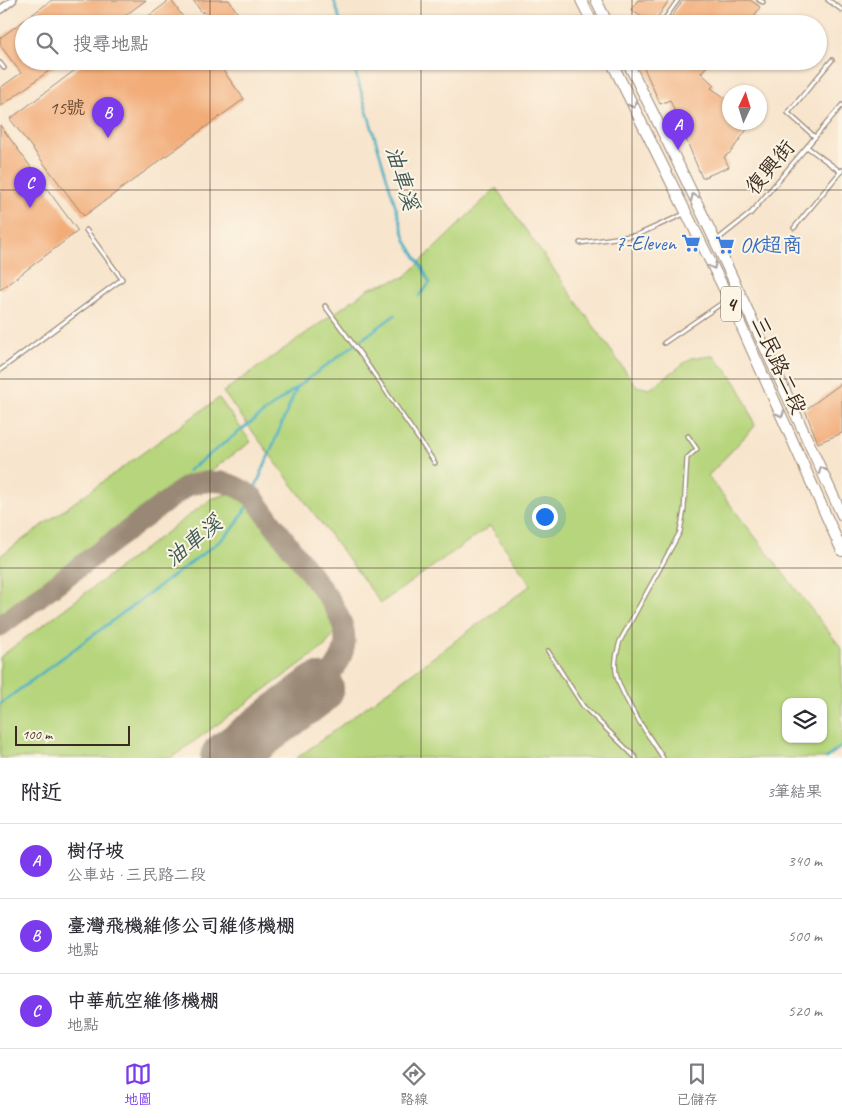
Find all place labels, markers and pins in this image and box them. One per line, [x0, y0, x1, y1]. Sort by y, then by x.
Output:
pin: B [92, 97, 124, 138]
pin: A [662, 109, 694, 150]
pin: C [14, 167, 46, 208]
place label: 7-Eleven [615, 230, 678, 256]
supermarket icon: 7-Eleven [680, 232, 702, 254]
place label: OK超商 [740, 232, 803, 258]
supermarket icon: OK超商 [714, 234, 736, 256]

